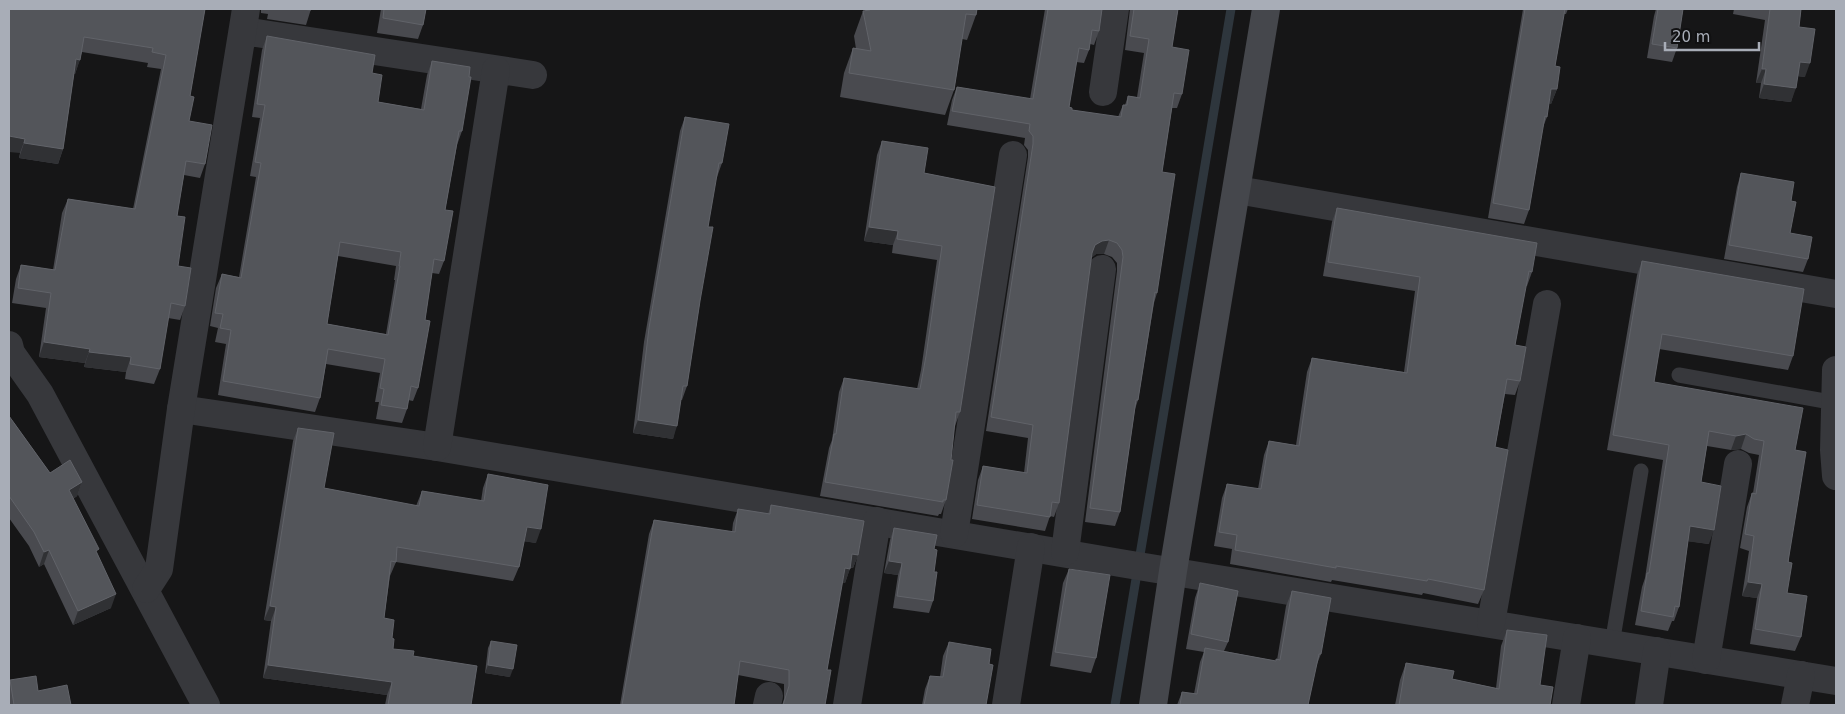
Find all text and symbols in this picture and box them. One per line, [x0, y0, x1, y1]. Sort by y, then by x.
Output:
scale bar [1665, 20, 1759, 52]
text: 20 m [1672, 28, 1710, 46]

